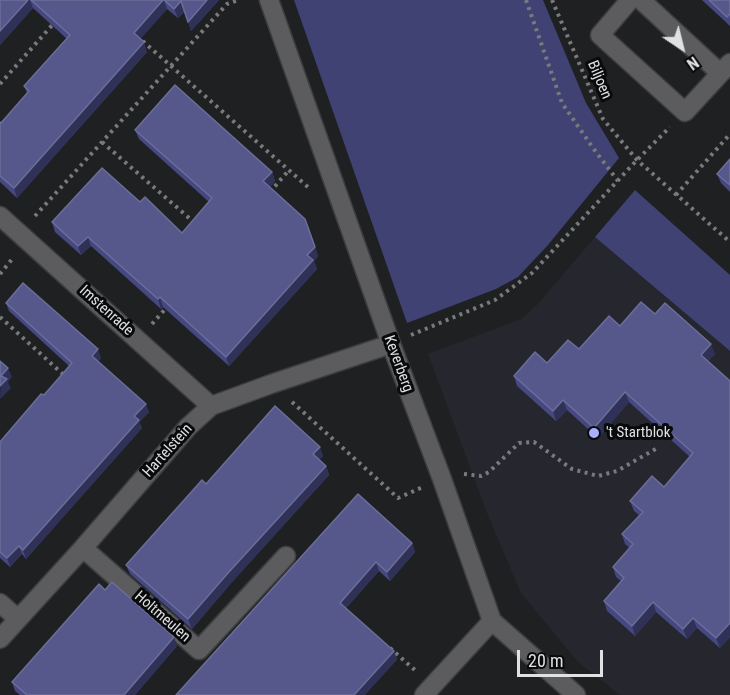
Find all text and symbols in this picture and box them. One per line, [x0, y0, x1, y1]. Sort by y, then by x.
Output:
north arrow [652, 18, 712, 78]
text: N [683, 53, 702, 74]
street label: Biljoen [583, 58, 615, 102]
street label: Imstenrade [75, 282, 137, 340]
street label: Keverberg [379, 333, 417, 395]
street label: Hartelstein [139, 421, 197, 481]
place label: 't Startblok [606, 424, 670, 442]
marker: 't Startblok [587, 426, 601, 440]
street label: Holtmeulen [130, 588, 194, 646]
scale bar [520, 638, 606, 676]
text: 20 m [528, 650, 563, 671]

